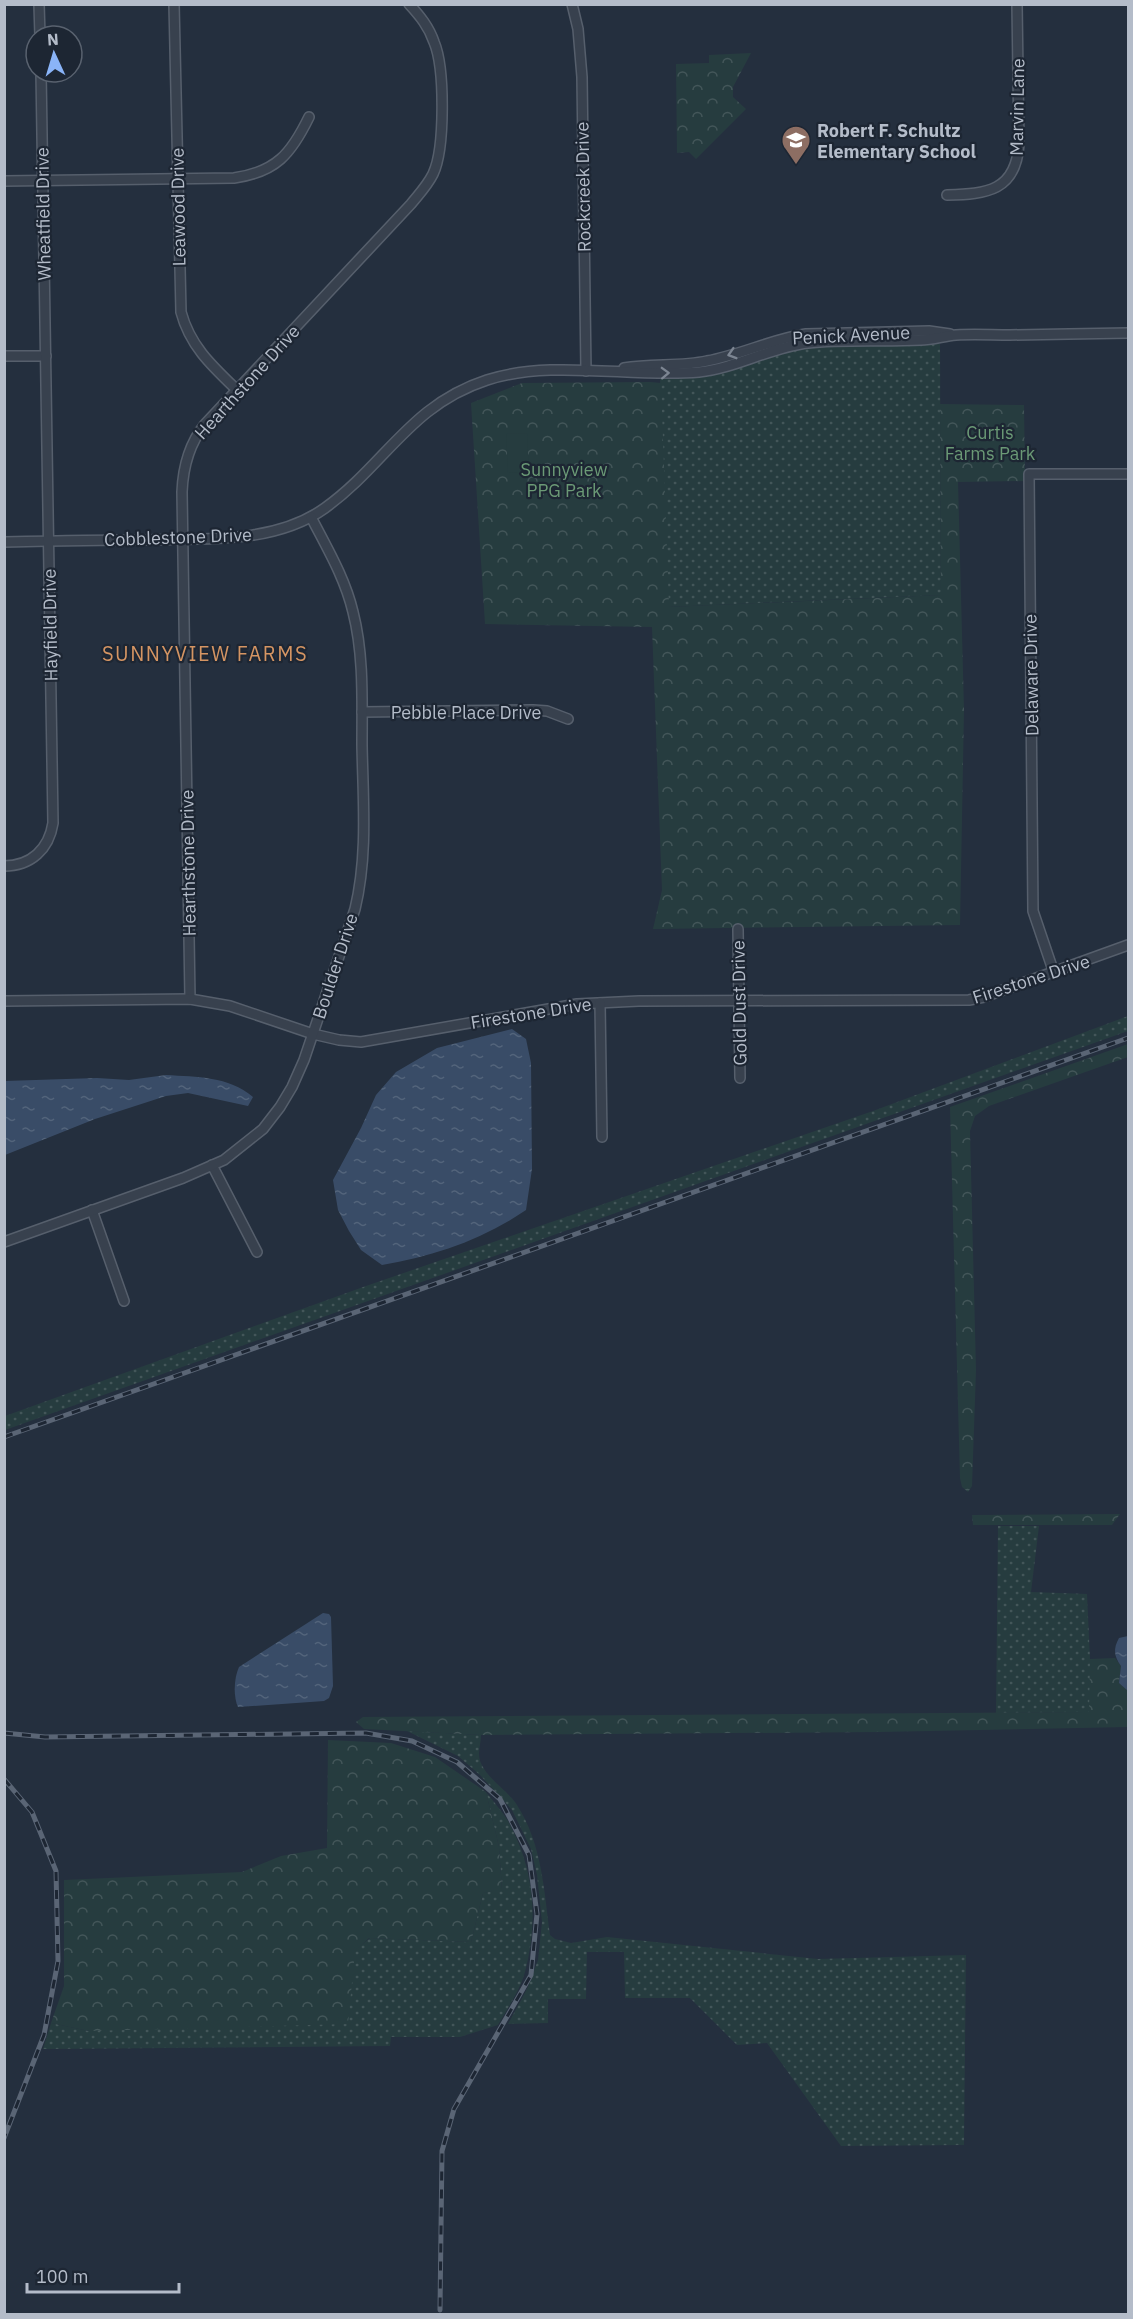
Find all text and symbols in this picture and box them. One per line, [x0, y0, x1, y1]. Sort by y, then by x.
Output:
north arrow [24, 24, 84, 84]
text: N [46, 29, 59, 49]
street label: Marvin Lane [1005, 58, 1029, 156]
place label: Robert F. Schultz Elementary School [817, 119, 976, 163]
street label: Rockcreek Drive [570, 121, 596, 252]
school or university icon: Robert F. Schultz Elementary School [780, 124, 812, 166]
street label: Wheatfield Drive [30, 147, 56, 281]
street label: Leawood Drive [165, 147, 191, 267]
street label: Hearthstone Drive [189, 320, 305, 444]
street label: Penick Avenue [791, 320, 911, 350]
one-way arrow [727, 347, 738, 359]
one-way arrow [661, 367, 670, 379]
park label: Curtis Farms Park [945, 421, 1036, 465]
park label: Sunnyview PPG Park [521, 458, 608, 502]
street label: Cobblestone Drive [104, 523, 252, 551]
street label: Hayfield Drive [38, 568, 62, 682]
street label: Delaware Drive [1018, 614, 1044, 736]
district label: SUNNYVIEW FARMS [102, 640, 308, 667]
street label: Pebble Place Drive [391, 701, 541, 724]
street label: Hearthstone Drive [175, 789, 201, 936]
street label: Boulder Drive [307, 910, 363, 1022]
street label: Gold Dust Drive [726, 940, 752, 1066]
street label: Firestone Drive [969, 949, 1093, 1009]
street label: Firestone Drive [469, 992, 593, 1034]
scale bar [27, 2256, 178, 2294]
text: 100 m [36, 2265, 88, 2288]

